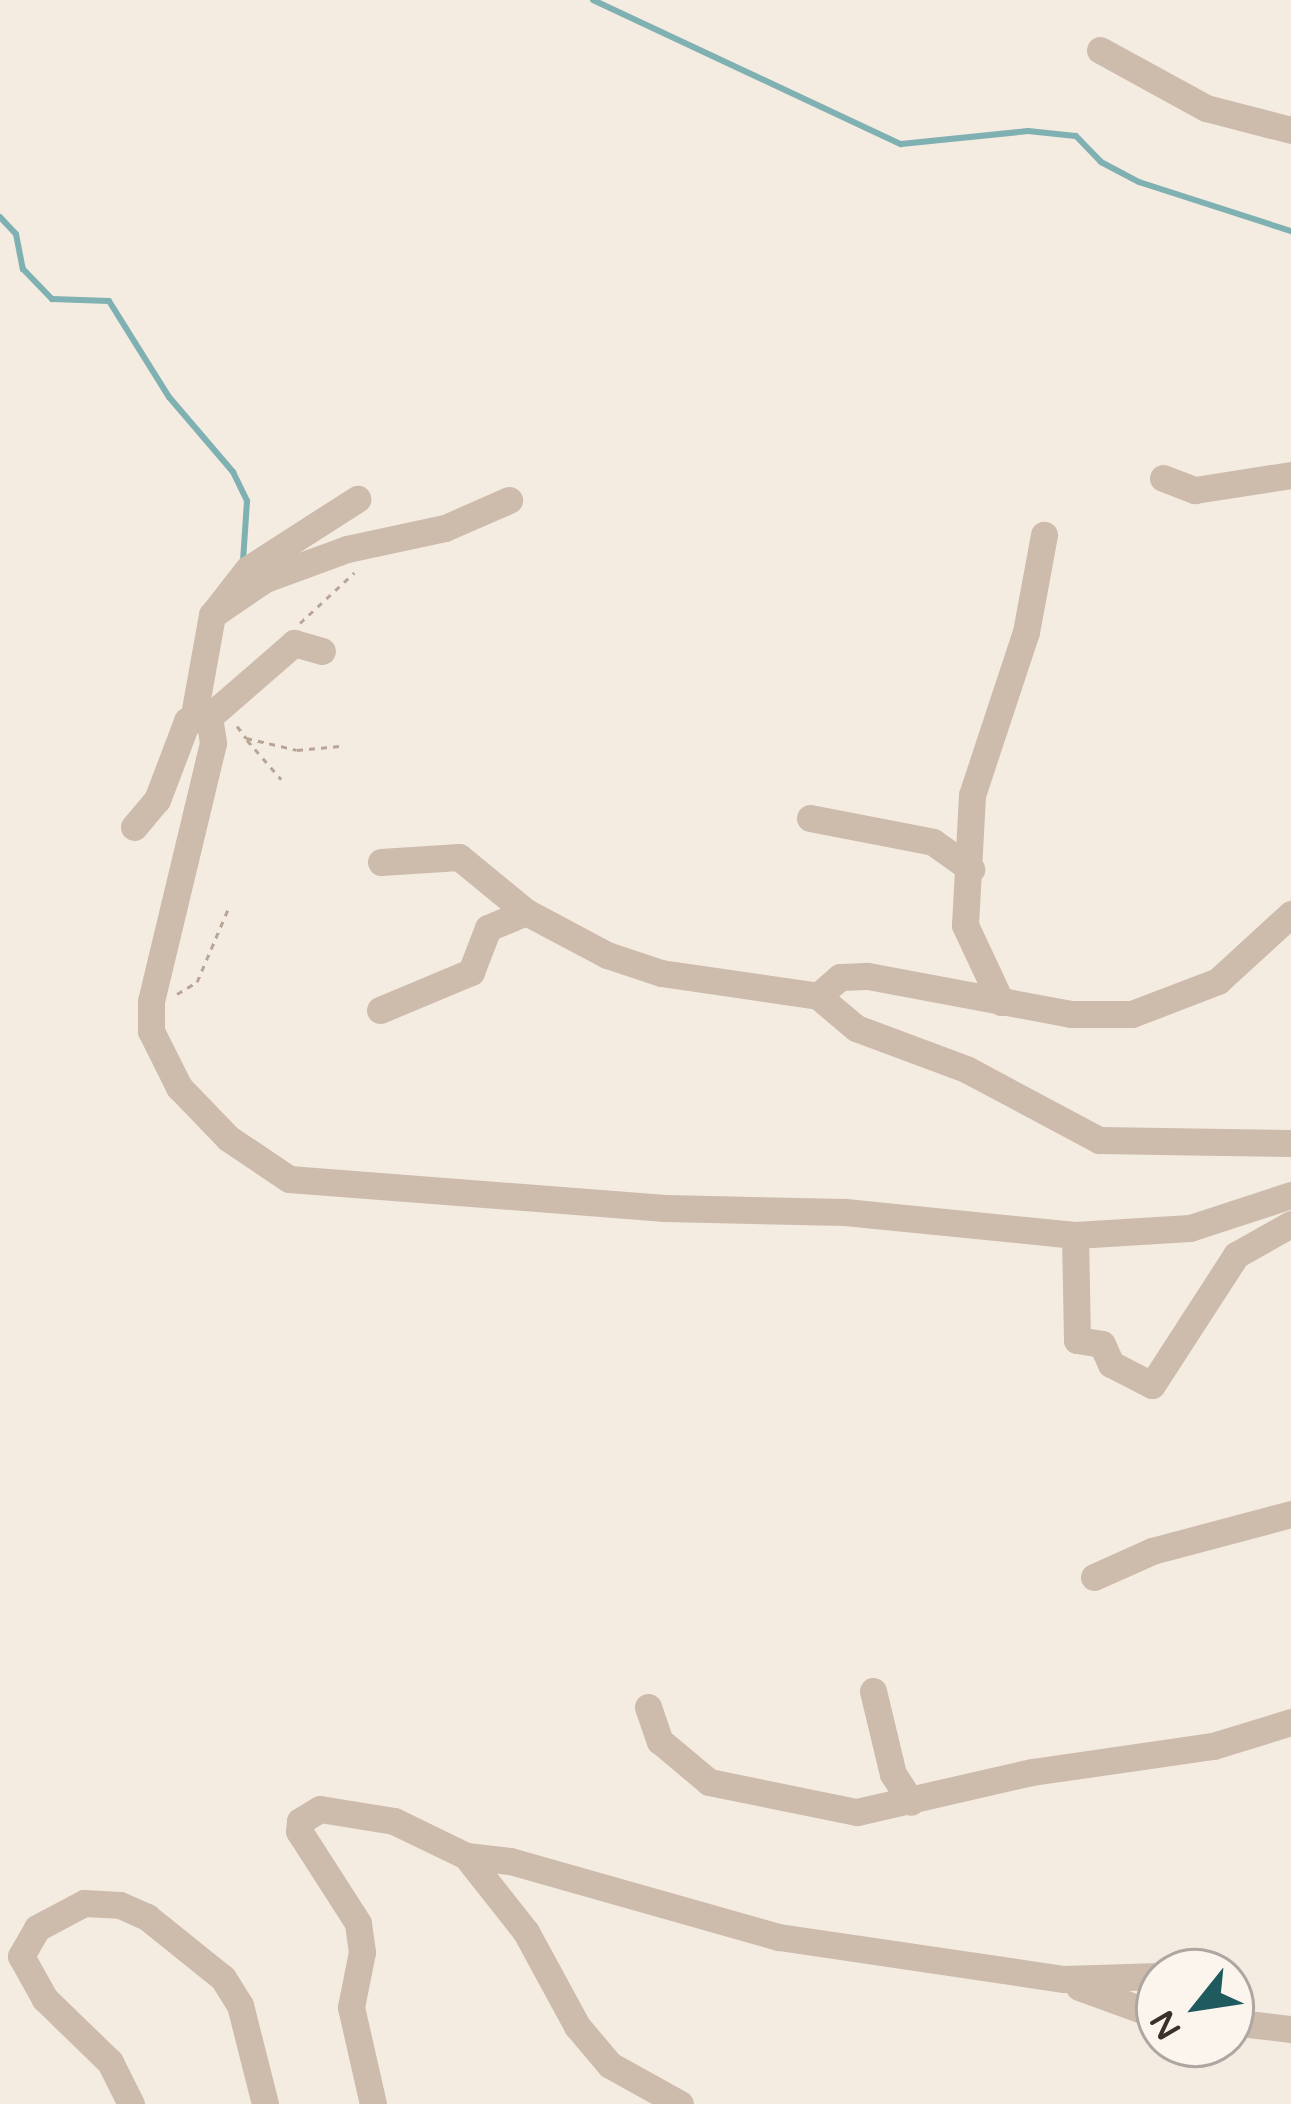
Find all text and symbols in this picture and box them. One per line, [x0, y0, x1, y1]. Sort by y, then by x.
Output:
north arrow [1135, 1948, 1255, 2068]
text: N [1142, 2004, 1190, 2046]

